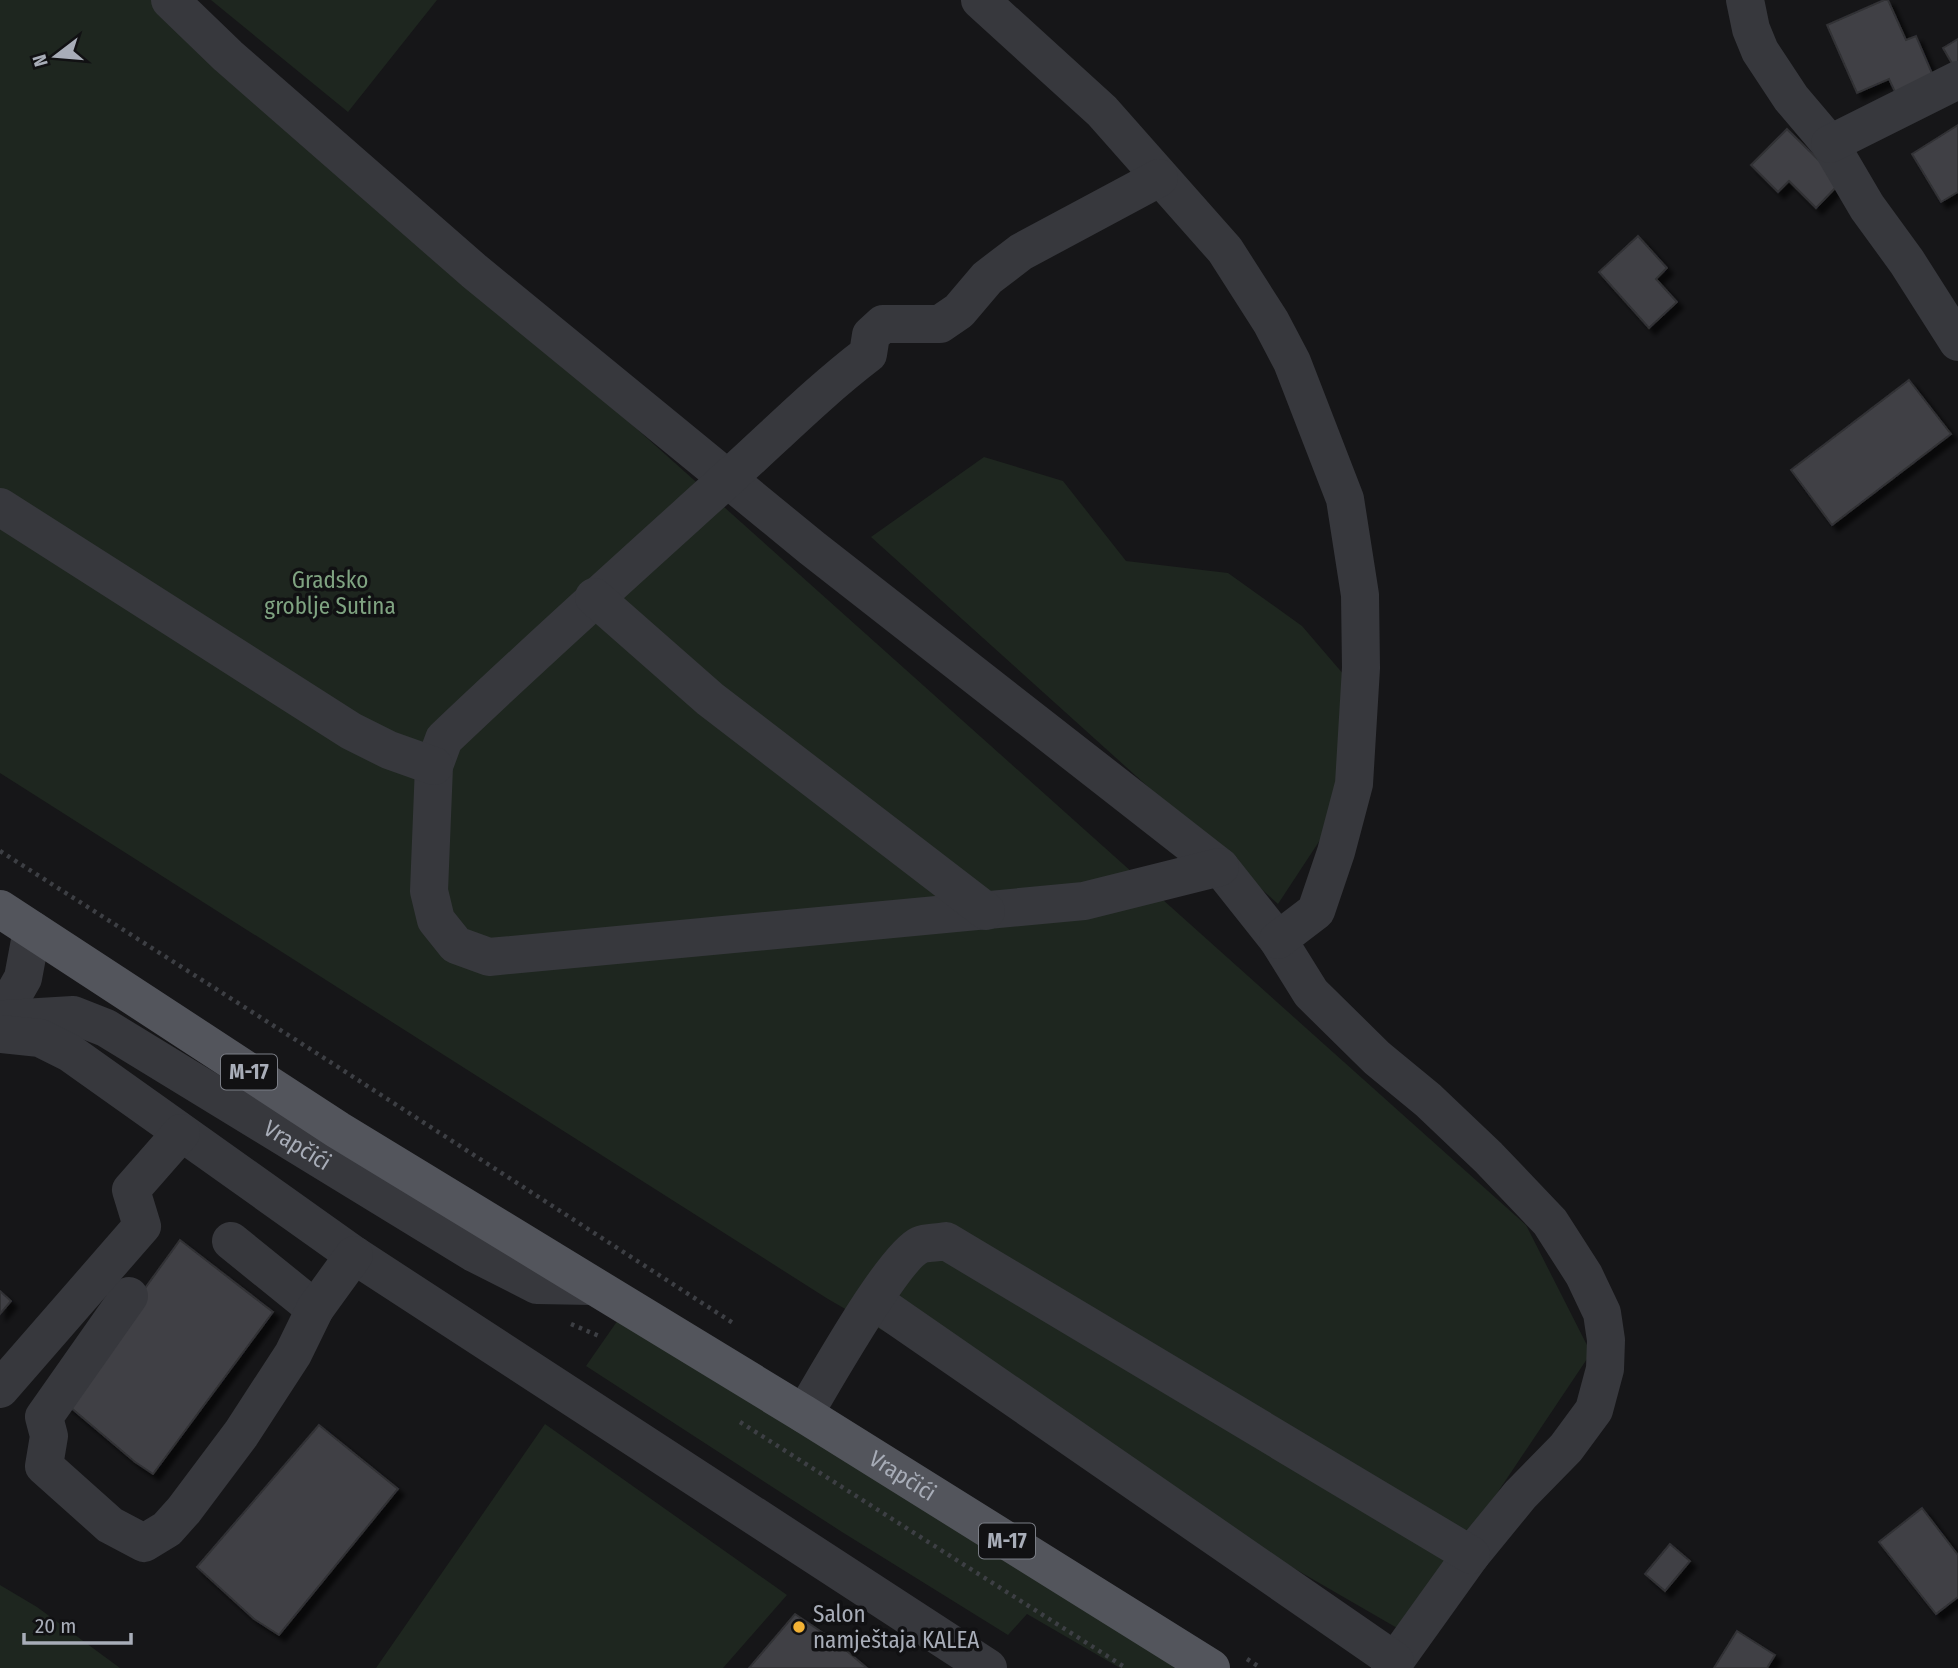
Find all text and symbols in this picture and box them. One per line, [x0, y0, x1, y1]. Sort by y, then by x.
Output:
north arrow [21, 21, 91, 91]
text: N [28, 52, 53, 69]
park label: Gradsko groblje Sutina [264, 566, 396, 620]
road number: M-17 [221, 1054, 277, 1090]
street label: Vrapčići [259, 1114, 336, 1176]
street label: Vrapčići [864, 1444, 941, 1507]
road number: M-17 [979, 1524, 1035, 1558]
place label: Salon namještaja KALEA [813, 1600, 979, 1654]
scale bar [24, 1602, 131, 1646]
text: 20 m [35, 1613, 76, 1639]
marker: Salon namještaja KALEA [791, 1619, 807, 1635]

